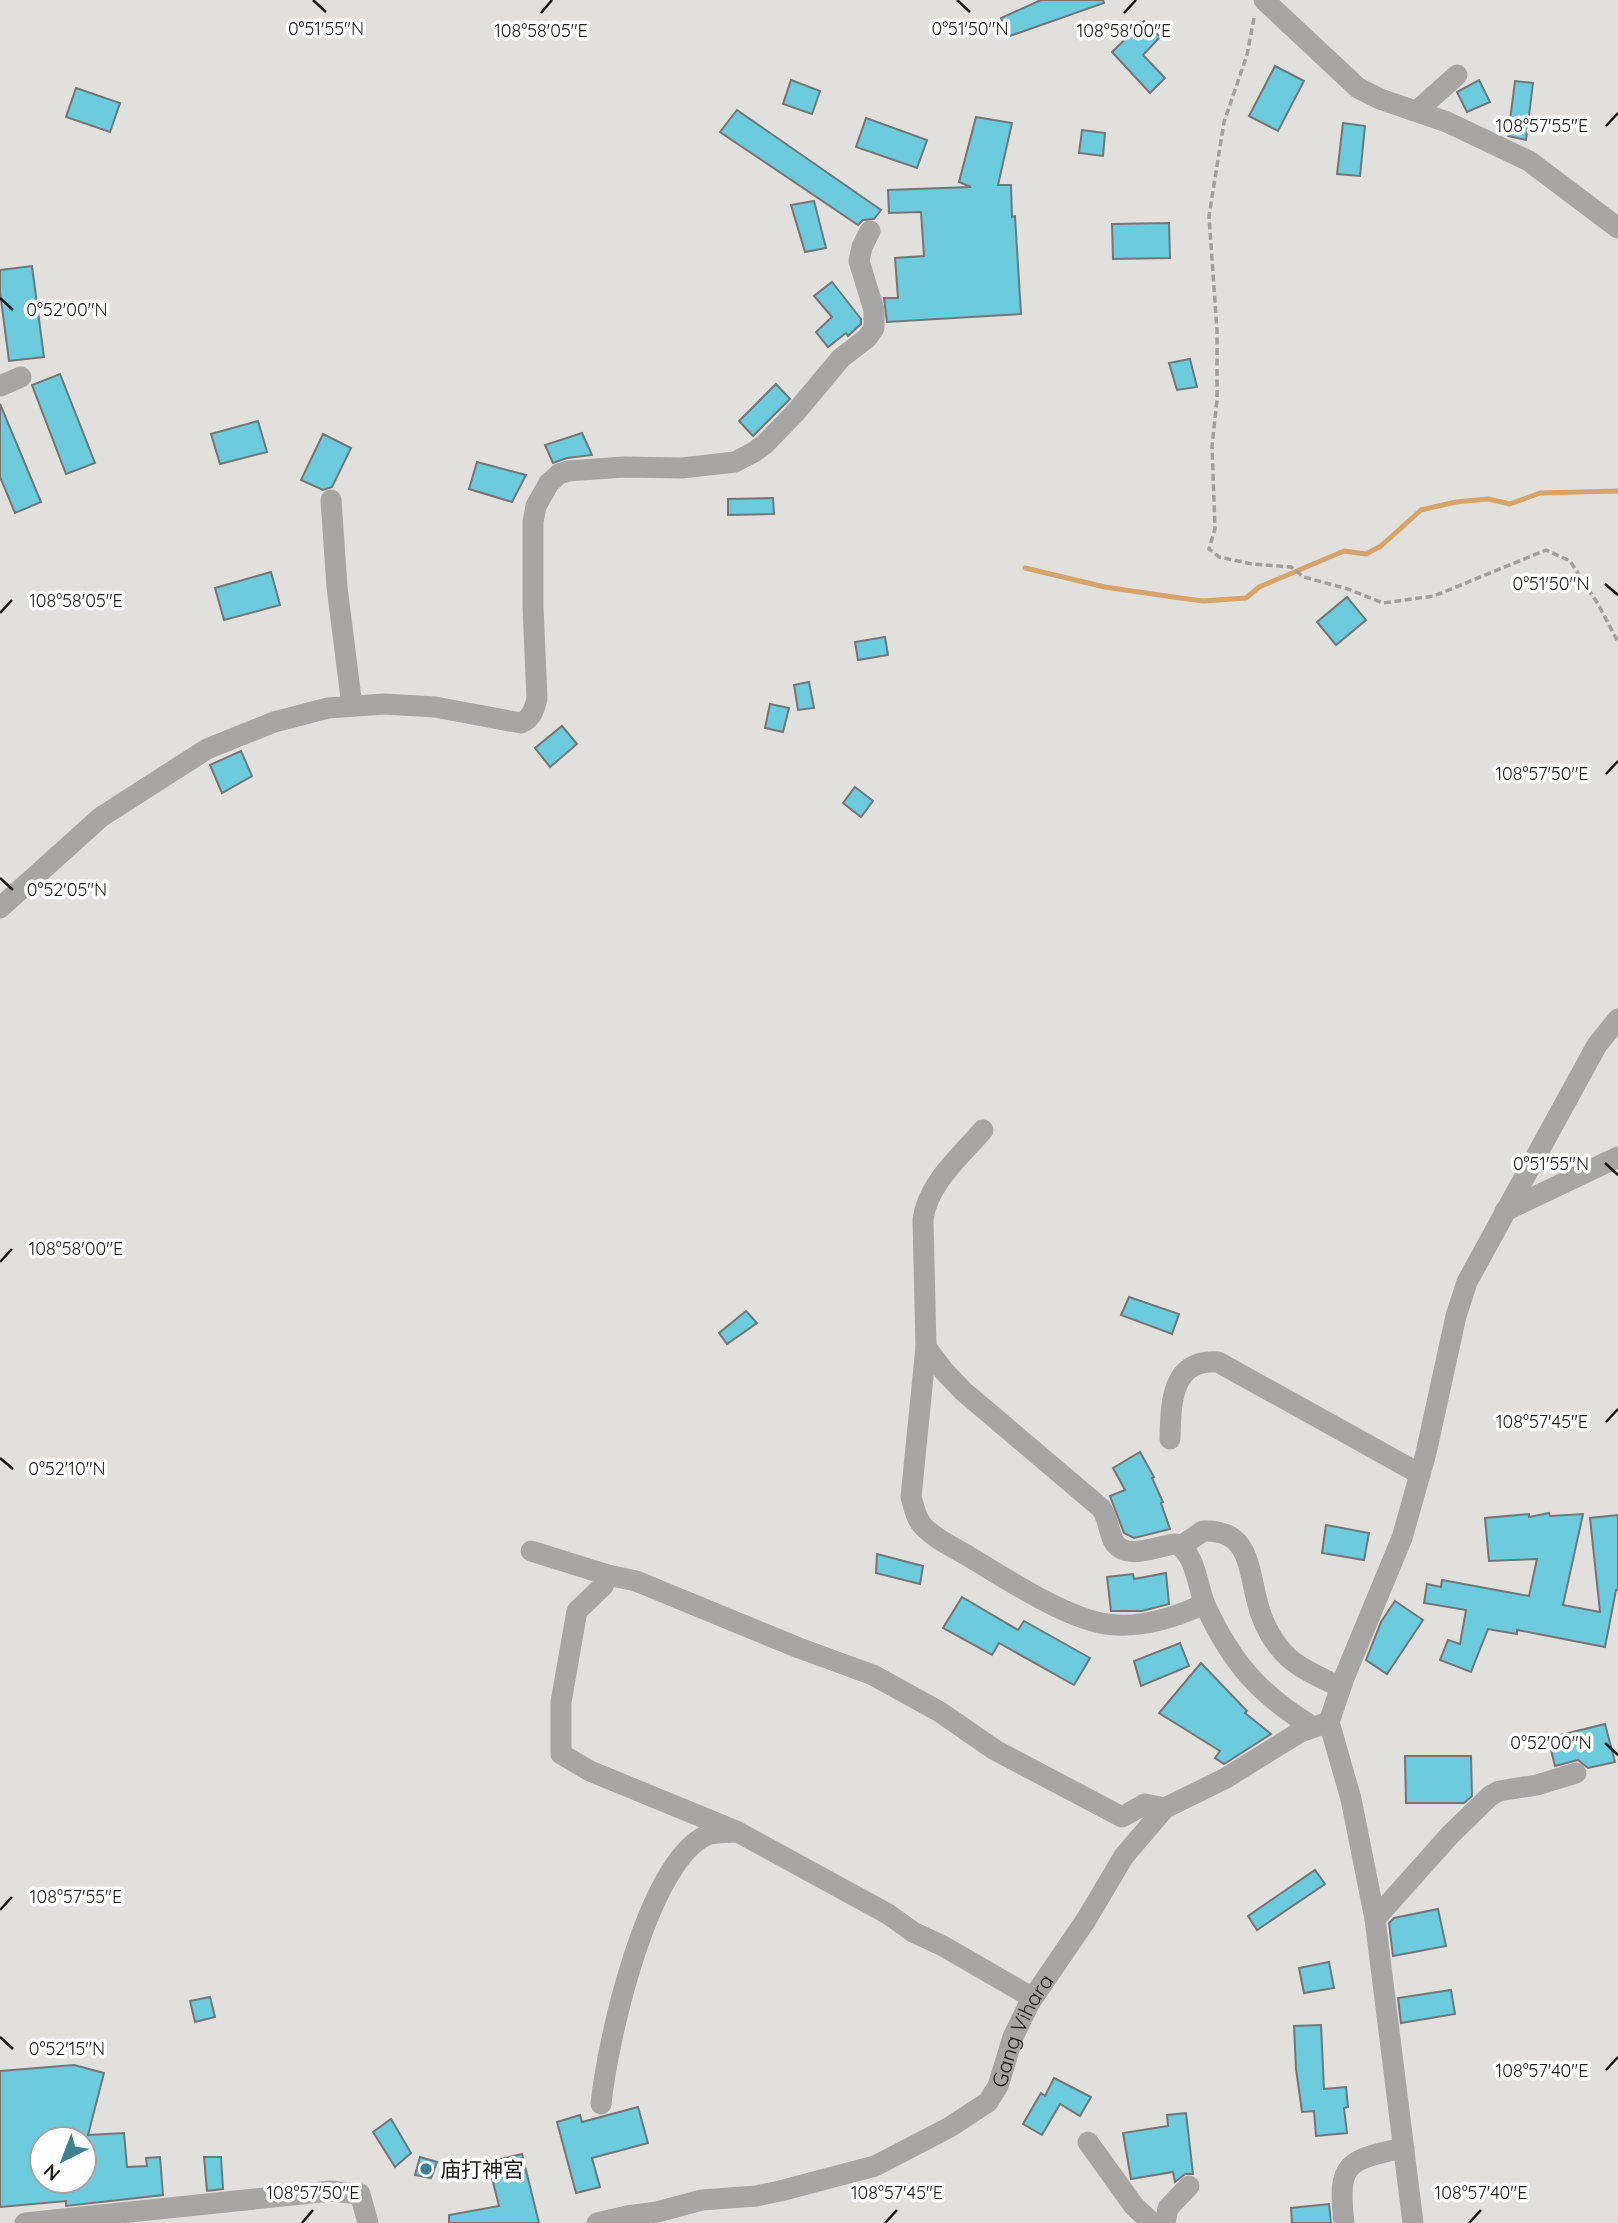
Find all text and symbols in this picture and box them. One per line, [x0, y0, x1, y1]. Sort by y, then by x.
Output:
text: 0°51'55"N [288, 17, 364, 40]
text: 0°51'50"N [931, 17, 1009, 40]
text: 108°58'05"E [494, 19, 588, 42]
text: 108°58'00"E [1077, 19, 1171, 42]
text: 108°57'55"E [1496, 114, 1588, 137]
text: 0°52'00"N [26, 298, 108, 321]
text: 0°51'50"N [1512, 572, 1590, 595]
text: 108°58'05"E [29, 589, 123, 612]
text: 108°57'50"E [1495, 762, 1589, 785]
text: 0°52'05"N [27, 878, 107, 901]
text: 0°51'55"N [1513, 1152, 1589, 1175]
text: 108°58'00"E [29, 1237, 123, 1260]
text: 108°57'45"E [1496, 1410, 1588, 1433]
text: 0°52'10"N [28, 1457, 106, 1480]
text: 0°52'00"N [1510, 1731, 1592, 1754]
text: 108°57'55"E [30, 1885, 122, 1908]
street label: Gang Vihara [985, 1969, 1059, 2090]
text: 0°52'15"N [29, 2037, 105, 2060]
text: 108°57'40"E [1496, 2059, 1588, 2082]
north arrow [28, 2125, 98, 2195]
place label: 庙打神宮 [440, 2156, 524, 2182]
text: N [38, 2159, 65, 2186]
marker: 庙打神宮 [418, 2161, 434, 2177]
text: 108°57'50"E [266, 2181, 360, 2204]
text: 108°57'45"E [851, 2181, 943, 2204]
text: 108°57'40"E [1435, 2181, 1527, 2204]

